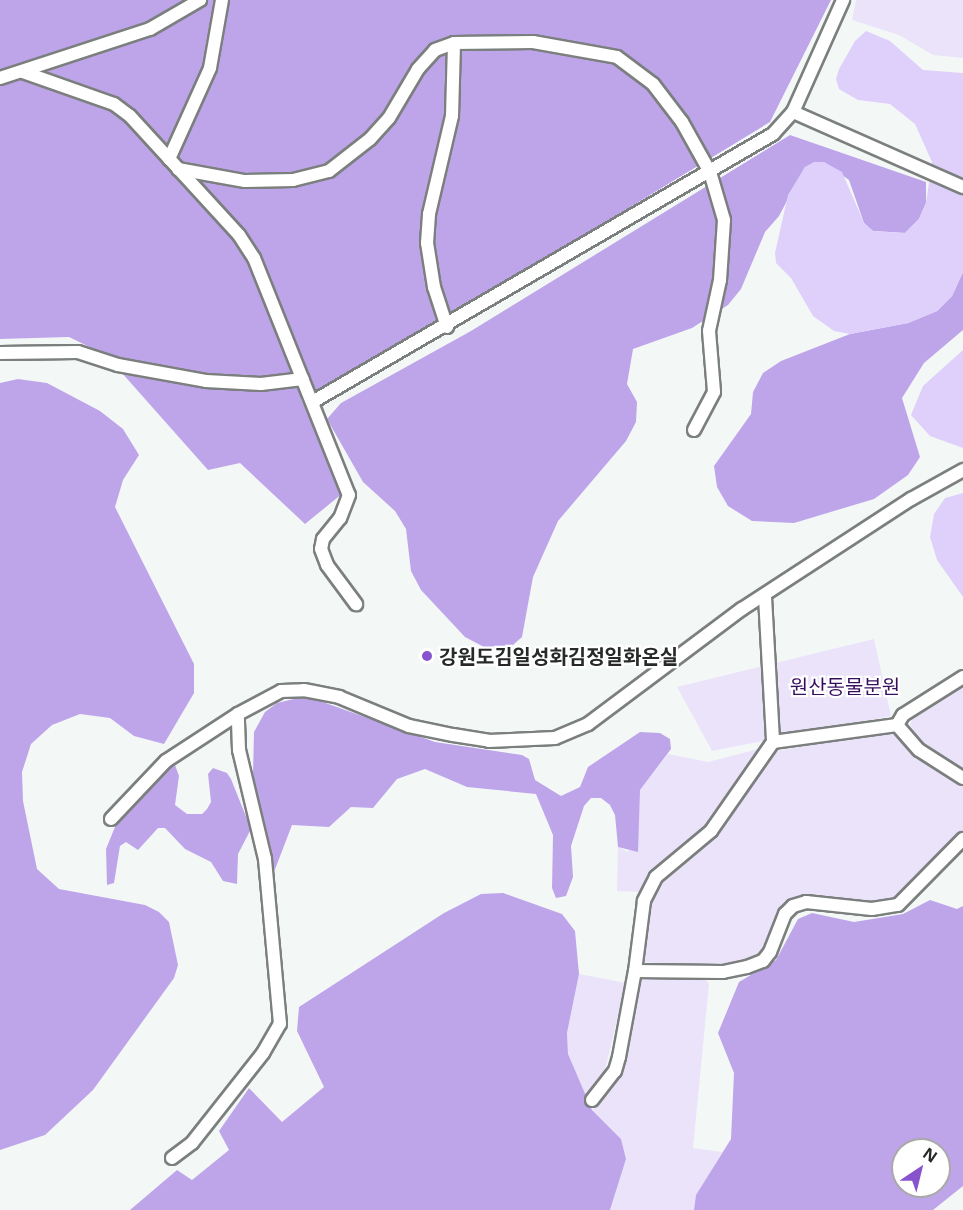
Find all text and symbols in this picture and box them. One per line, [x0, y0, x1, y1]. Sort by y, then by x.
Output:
place label: 강원도김일성화김정일화온실 [439, 644, 678, 668]
marker: 강원도김일성화김정일화온실 [420, 649, 434, 663]
park label: 원산동물분원 [790, 674, 900, 698]
north arrow [891, 1138, 951, 1198]
text: N [919, 1142, 942, 1168]

